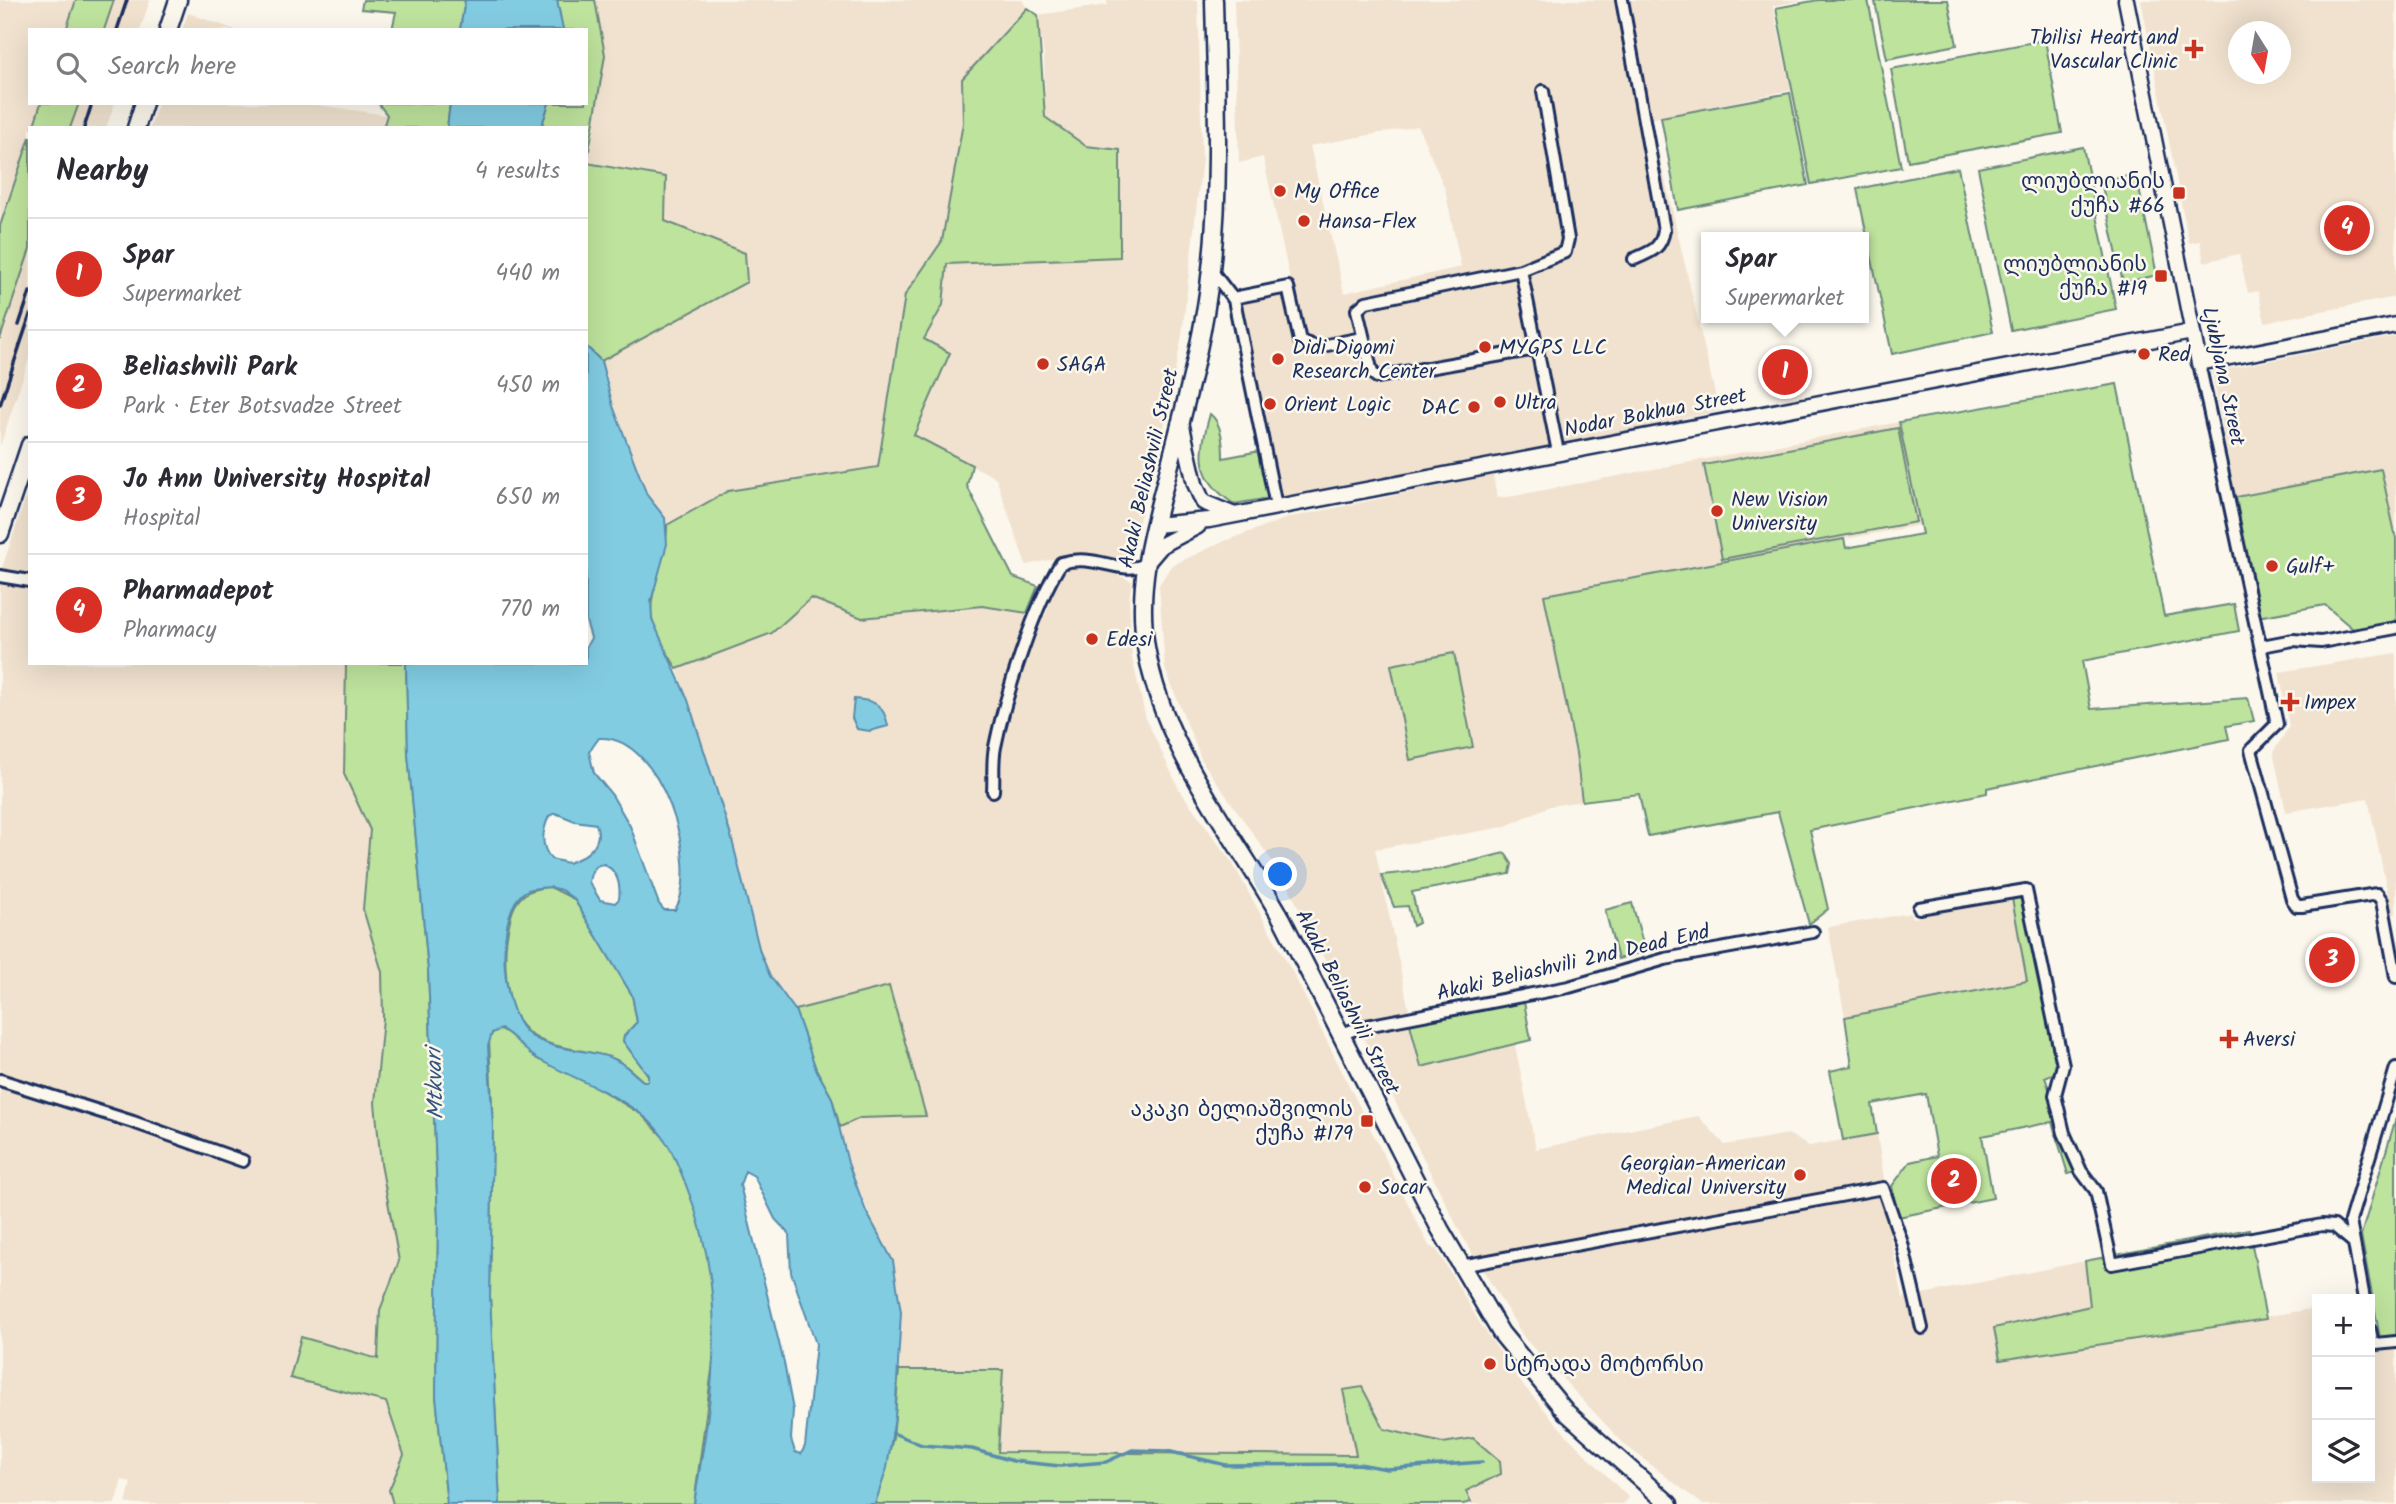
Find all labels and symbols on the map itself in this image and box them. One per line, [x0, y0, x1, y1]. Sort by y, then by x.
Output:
north arrow [2228, 21, 2291, 84]
place label: Tbilisi Heart and Vascular Clinic [2030, 22, 2179, 79]
marker: Tbilisi Heart and Vascular Clinic [2184, 39, 2204, 59]
place label: ლიუბლიანის ქუჩა #66 [2021, 166, 2165, 223]
place label: My Office [1294, 176, 1380, 209]
marker: My Office [1272, 183, 1288, 199]
marker: ლიუბლიანის ქუჩა #66 [2171, 185, 2187, 201]
pin: 4 [2324, 202, 2370, 254]
place label: Hansa-Flex [1318, 206, 1417, 239]
marker: Hansa-Flex [1296, 213, 1312, 229]
place label: ლიუბლიანის ქუჩა #19 [2003, 249, 2147, 306]
marker: ლიუბლიანის ქუჩა #19 [2153, 268, 2169, 284]
street label: Ljubljana Street [2192, 304, 2254, 450]
place label: Didi Digomi Research Center [1292, 332, 1437, 389]
place label: MYGPS LLC [1499, 332, 1607, 365]
marker: MYGPS LLC [1477, 339, 1493, 355]
place label: Red [2158, 339, 2191, 372]
pin: 1 [1762, 346, 1808, 398]
marker: Red [2136, 346, 2152, 362]
place label: SAGA [1057, 349, 1107, 382]
marker: Didi Digomi Research Center [1270, 351, 1286, 367]
marker: SAGA [1035, 356, 1051, 372]
street label: Akaki Beliashvili Street [1110, 364, 1189, 572]
street label: Nodar Bokhua Street [1561, 379, 1750, 447]
place label: Ultra [1514, 387, 1557, 420]
place label: Orient Logic [1284, 389, 1391, 422]
place label: DAC [1421, 392, 1460, 425]
marker: Ultra [1492, 394, 1508, 410]
marker: Orient Logic [1262, 396, 1278, 412]
marker: DAC [1466, 399, 1482, 415]
place label: New Vision University [1731, 484, 1828, 541]
marker: New Vision University [1709, 503, 1725, 519]
place label: Gulf+ [2286, 551, 2335, 584]
marker: Gulf+ [2264, 558, 2280, 574]
place label: Edesi [1106, 624, 1153, 657]
marker: Edesi [1084, 631, 1100, 647]
place label: Impex [2304, 687, 2357, 720]
marker: Impex [2282, 694, 2298, 710]
your location [1263, 857, 1297, 891]
street label: Akaki Beliashvili Street [1286, 904, 1408, 1102]
street label: Akaki Beliashvili 2nd Dead End [1434, 916, 1714, 1011]
pin: 3 [2309, 934, 2355, 986]
place label: Aversi [2243, 1024, 2296, 1057]
marker: Aversi [2221, 1031, 2237, 1047]
water label: Mtkvari [417, 1043, 455, 1120]
place label: აკაკი ბელიაშვილის ქუჩა #179 [1130, 1094, 1353, 1151]
marker: აკაკი ბელიაშვილის ქუჩა #179 [1359, 1113, 1375, 1129]
place label: Georgian-American Medical University [1620, 1148, 1786, 1205]
pin: 2 [1931, 1155, 1977, 1207]
marker: Georgian-American Medical University [1792, 1167, 1808, 1183]
place label: Socar [1379, 1172, 1427, 1205]
marker: Socar [1357, 1179, 1373, 1195]
place label: სტრადა მოტორსი [1504, 1349, 1704, 1382]
marker: სტრადა მოტორსი [1482, 1356, 1498, 1372]

